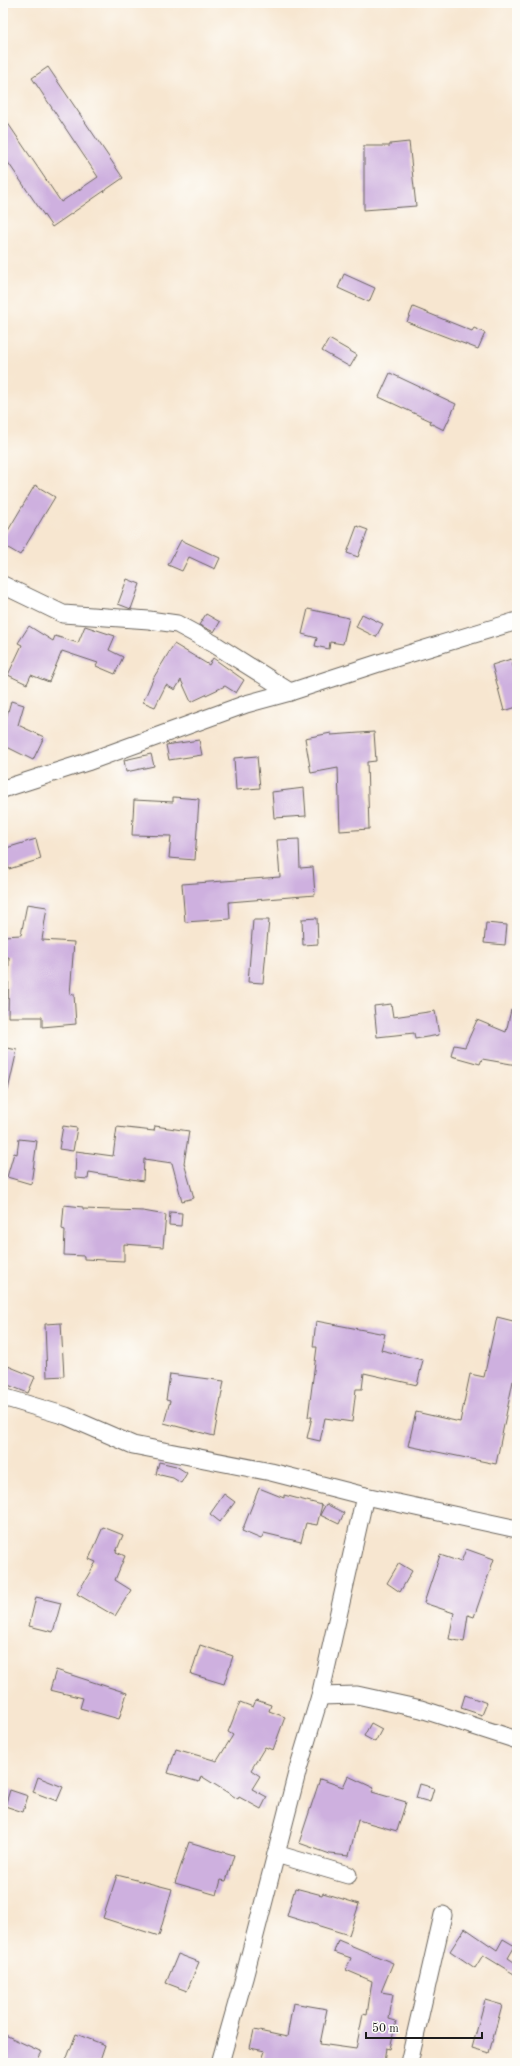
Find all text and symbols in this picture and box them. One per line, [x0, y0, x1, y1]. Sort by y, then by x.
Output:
scale bar [366, 2014, 482, 2040]
text: 50 m [372, 2022, 399, 2035]

